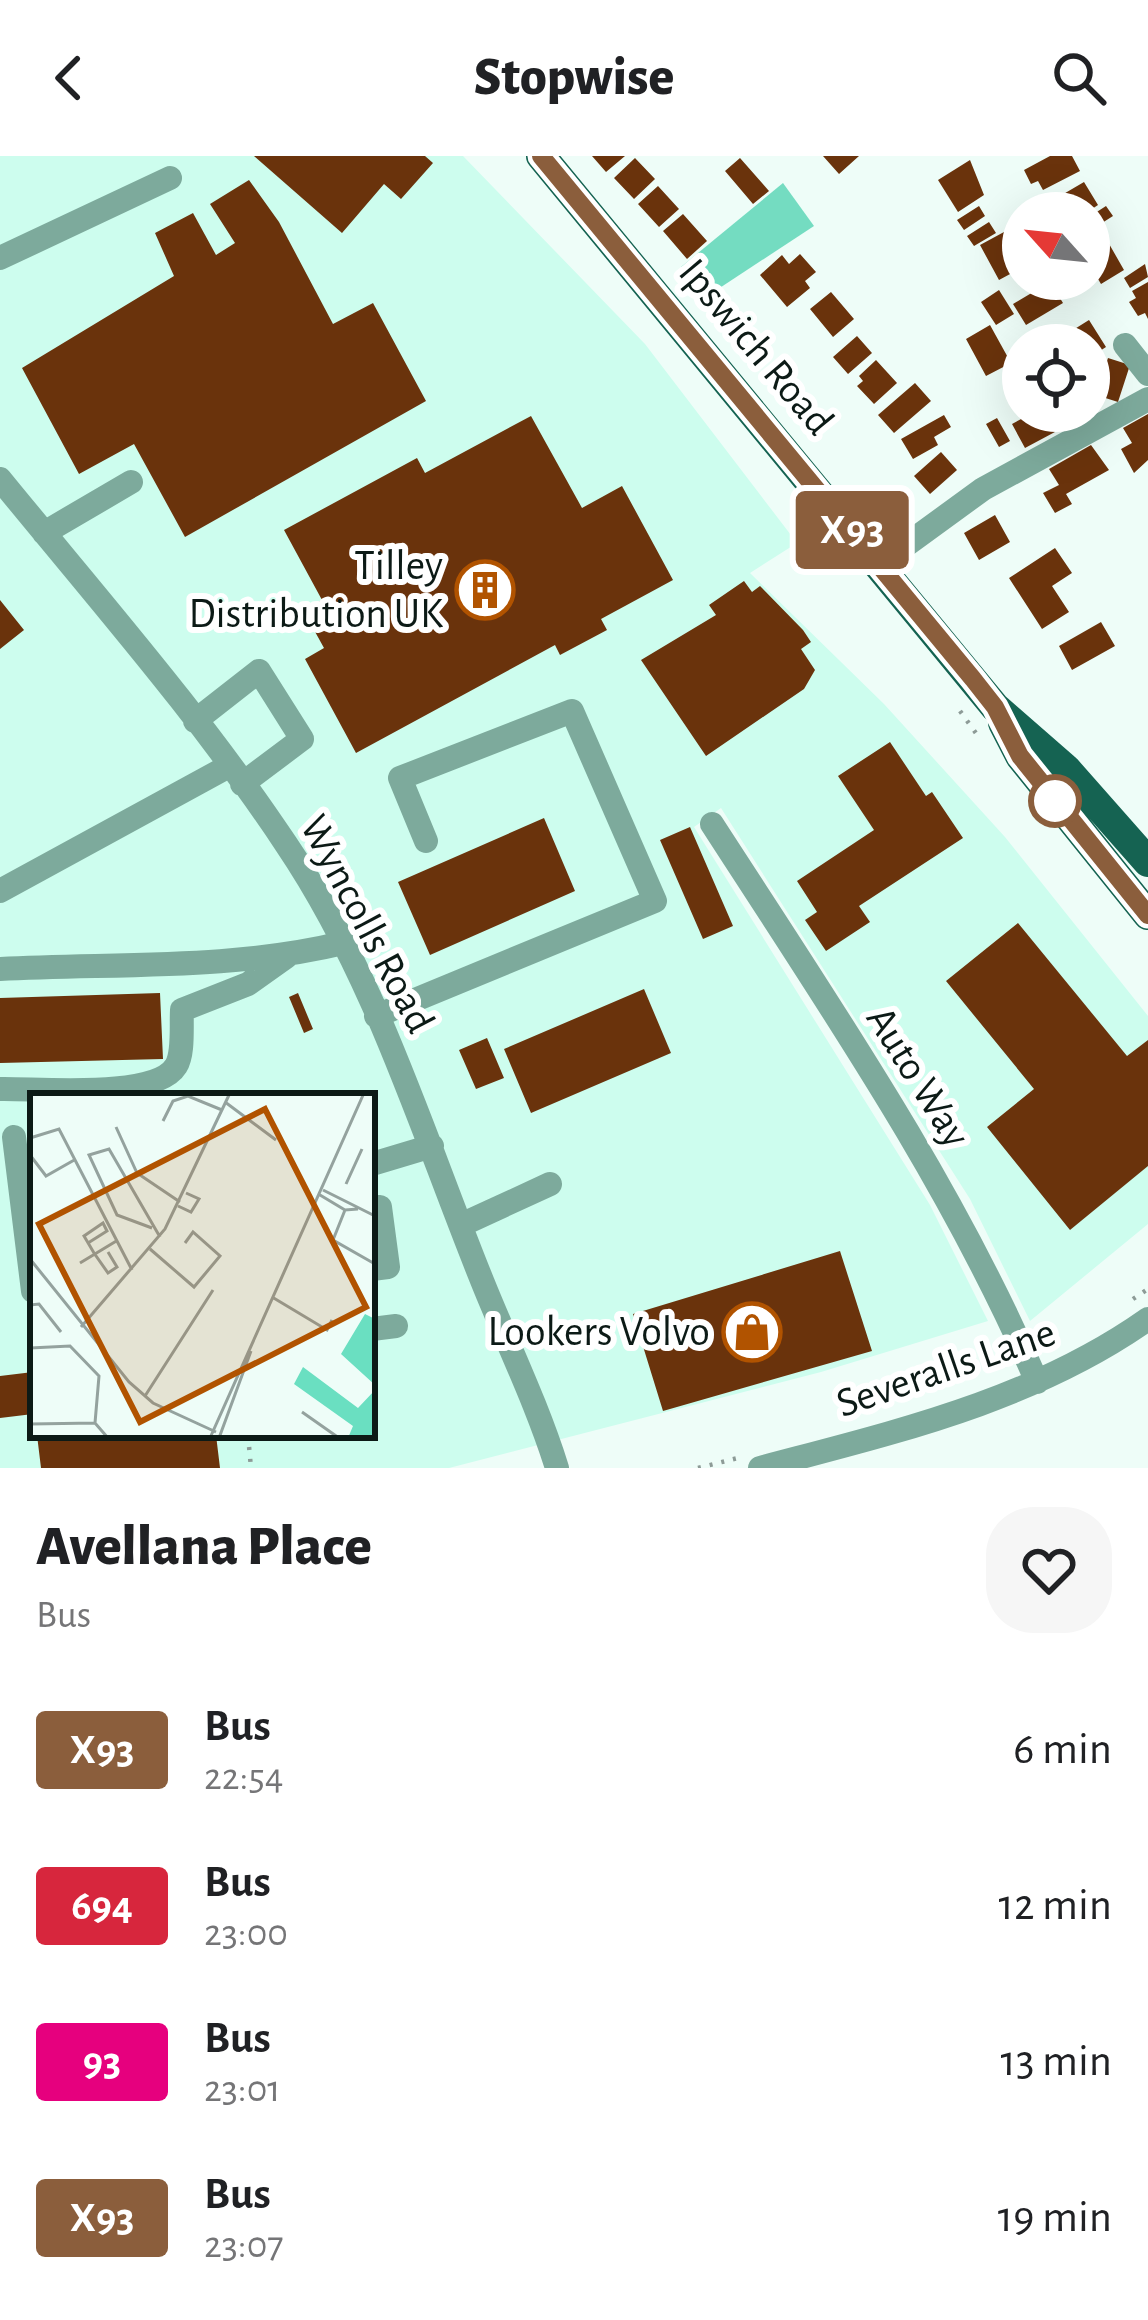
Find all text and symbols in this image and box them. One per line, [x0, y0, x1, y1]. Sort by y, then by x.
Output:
icon: back [36, 45, 102, 111]
icon: search [1046, 45, 1112, 111]
text: Stopwise [474, 51, 674, 105]
north arrow [1002, 192, 1110, 300]
map controls [1002, 192, 1110, 432]
street label: Ipswich Road [671, 251, 841, 443]
button: locate [1002, 324, 1110, 432]
line badge: X93 [783, 491, 921, 569]
text: X93 [820, 509, 884, 551]
place label: Tilley Distribution UK [188, 545, 443, 635]
building icon: Tilley Distribution UK [454, 559, 516, 621]
unlabelled marker [1030, 776, 1080, 826]
street label: Wyncolls Road [292, 808, 442, 1040]
street label: Auto Way [859, 999, 978, 1155]
inset map [30, 1093, 375, 1438]
shop icon: Lookers Volvo [721, 1301, 783, 1363]
place label: Lookers Volvo [487, 1311, 710, 1353]
street label: Severalls Lane [831, 1311, 1061, 1425]
button: heart [986, 1507, 1112, 1633]
text: Avellana Place [36, 1518, 372, 1575]
text: Bus [36, 1596, 91, 1635]
text: Bus [204, 1704, 271, 1749]
text: 6 min [1013, 1727, 1112, 1772]
text: X93 [70, 1729, 134, 1771]
text: 22:54 [204, 1758, 283, 1797]
text: Bus [204, 1860, 271, 1905]
text: 12 min [999, 1883, 1112, 1928]
text: 694 [71, 1885, 133, 1927]
text: 23:00 [204, 1914, 288, 1953]
text: Bus [204, 2016, 271, 2061]
text: 13 min [1000, 2039, 1112, 2084]
text: 93 [83, 2041, 121, 2083]
text: 23:01 [204, 2070, 281, 2109]
text: Bus [204, 2172, 271, 2217]
text: 19 min [998, 2195, 1112, 2240]
text: X93 [70, 2197, 134, 2239]
text: 23:07 [204, 2226, 284, 2265]

